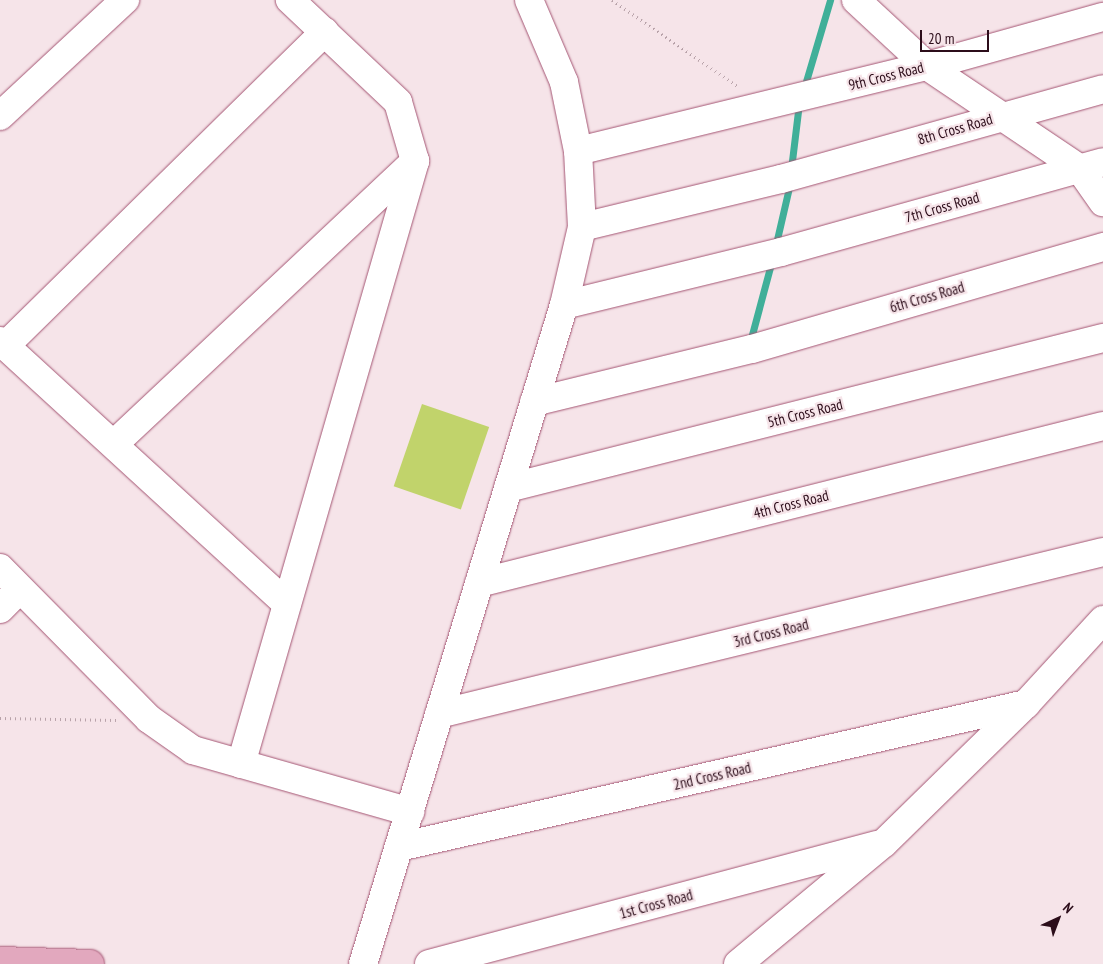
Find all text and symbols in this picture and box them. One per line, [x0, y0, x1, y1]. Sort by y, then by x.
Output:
scale bar [923, 20, 992, 52]
text: 20 m [928, 29, 954, 48]
street label: 9th Cross Road [847, 58, 925, 94]
street label: 8th Cross Road [916, 110, 994, 148]
street label: 7th Cross Road [903, 188, 981, 226]
street label: 6th Cross Road [888, 278, 966, 316]
street label: 5th Cross Road [766, 395, 844, 431]
street label: 4th Cross Road [752, 486, 830, 522]
street label: 3rd Cross Road [732, 615, 810, 651]
street label: 2nd Cross Road [671, 758, 753, 794]
street label: 1st Cross Road [617, 886, 695, 922]
north arrow [1033, 894, 1083, 944]
text: N [1059, 899, 1077, 917]

